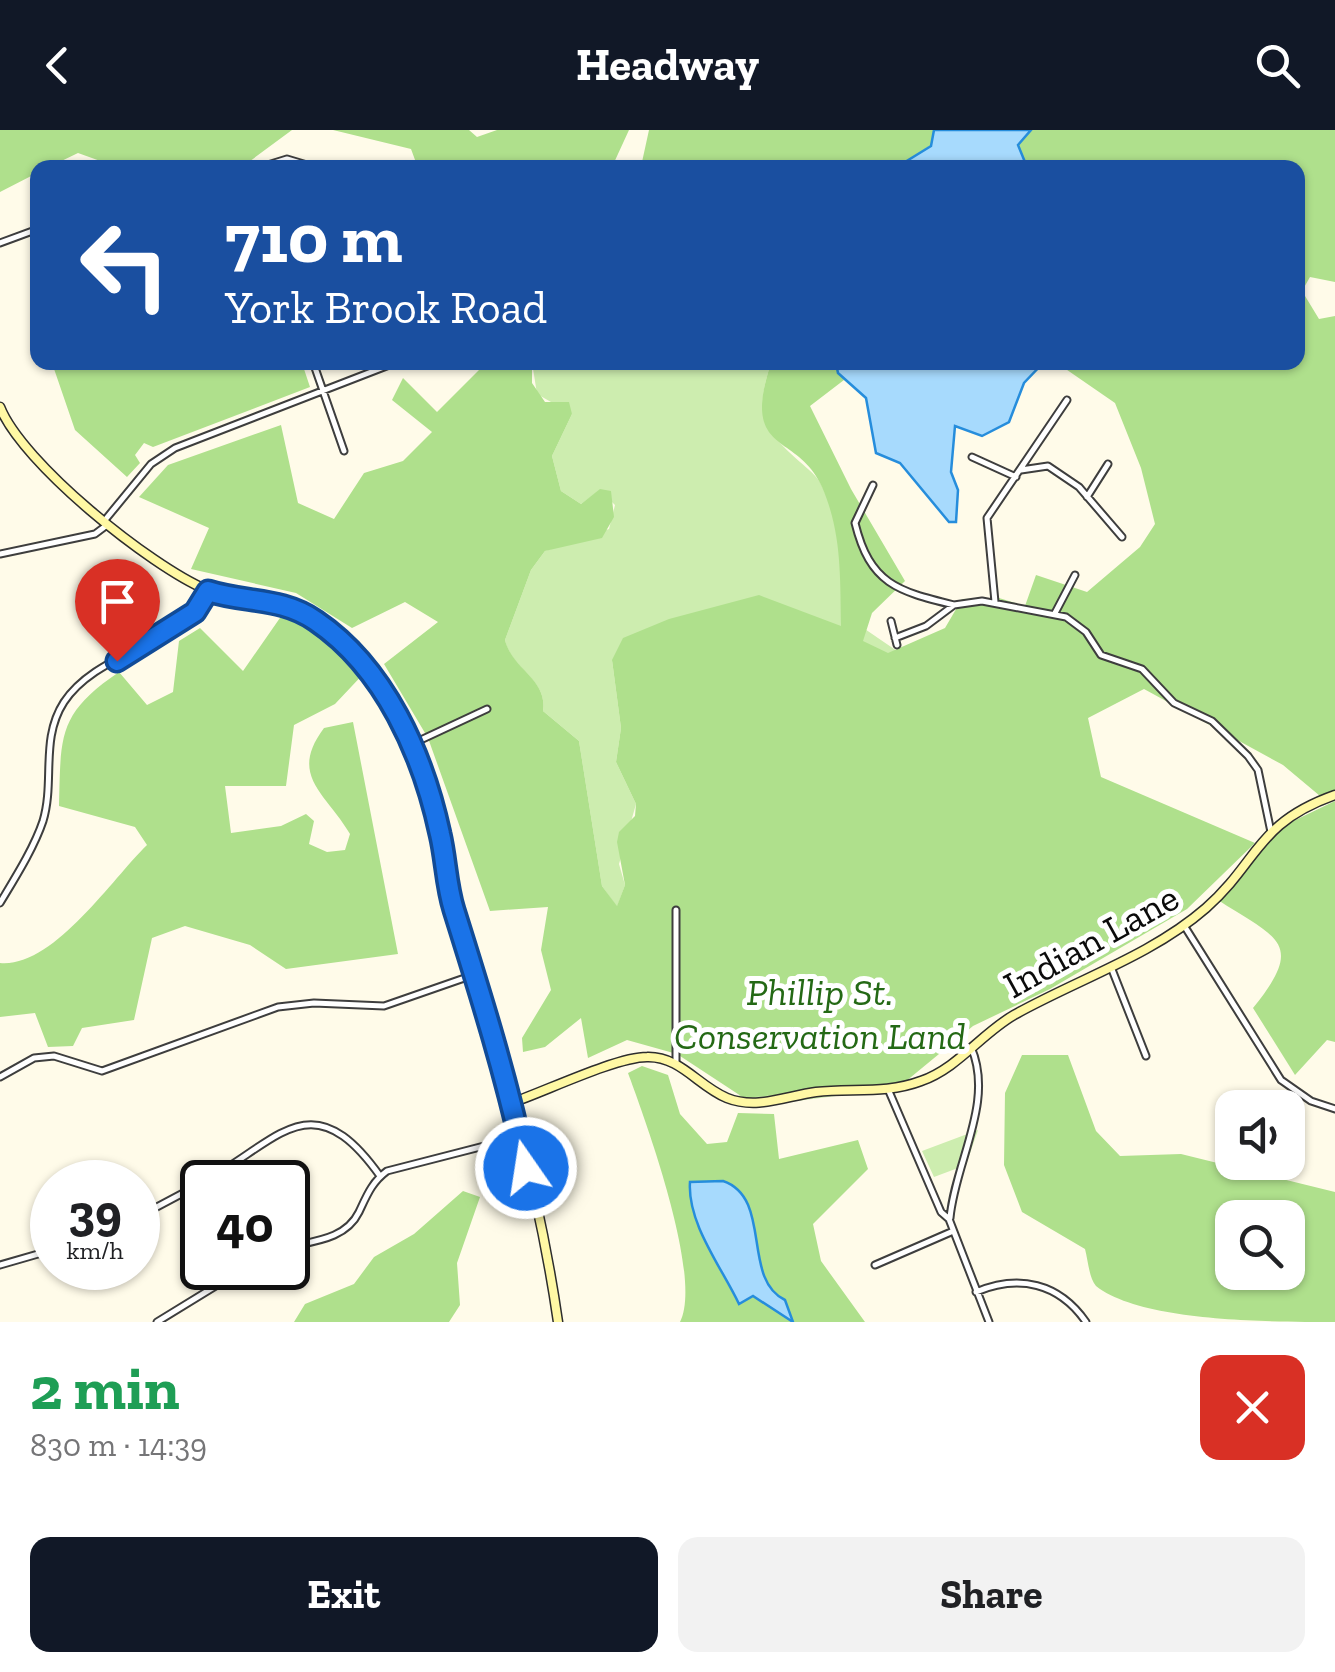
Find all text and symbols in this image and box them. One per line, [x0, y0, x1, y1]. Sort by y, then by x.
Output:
icon: back [30, 38, 85, 93]
text: Headway [576, 38, 759, 92]
icon: search [1250, 38, 1305, 93]
text: 710 m [225, 196, 403, 280]
icon: left [60, 200, 190, 330]
text: York Brook Road [225, 281, 547, 335]
pin [75, 559, 160, 662]
icon: arrive [90, 574, 145, 629]
street label: Indian Lane [995, 874, 1187, 1008]
park label: Phillip St. Conservation Land [674, 969, 966, 1059]
map controls [1215, 1090, 1305, 1290]
button: sound [1215, 1090, 1305, 1180]
position arrow [474, 1116, 578, 1220]
speed limit sign: 40 [180, 1160, 310, 1290]
text: 39 [68, 1183, 122, 1243]
button: search [1215, 1200, 1305, 1290]
text: km/h [66, 1235, 124, 1265]
text: 2 min [30, 1352, 180, 1424]
button: close [1200, 1355, 1305, 1460]
text: 830 m · 14:39 [30, 1426, 207, 1464]
button: Exit [30, 1537, 658, 1652]
button: Share [678, 1537, 1305, 1652]

